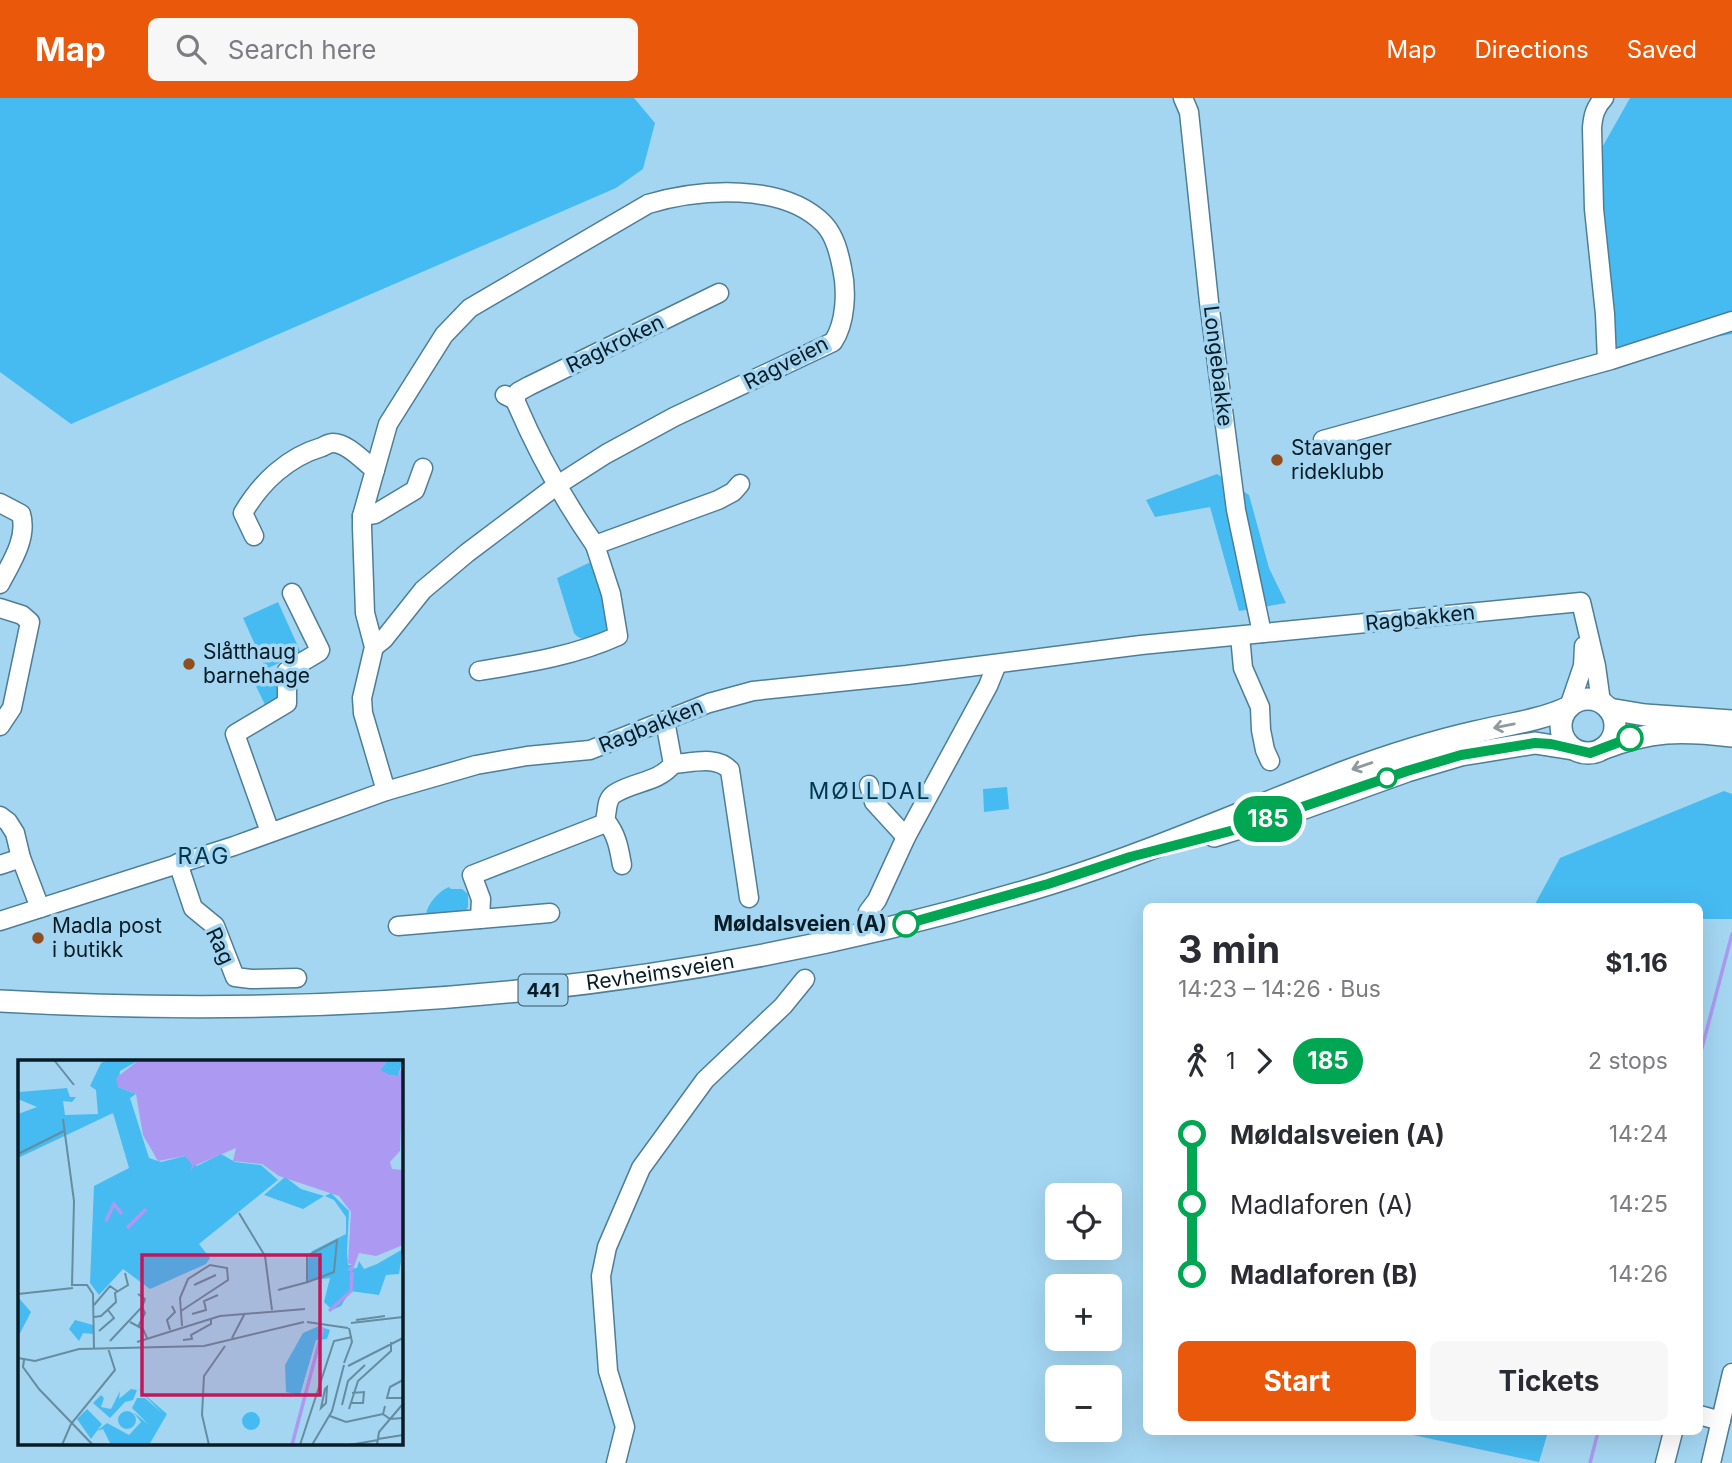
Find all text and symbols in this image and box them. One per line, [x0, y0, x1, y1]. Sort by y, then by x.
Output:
search box [148, 18, 638, 81]
text: Map [35, 29, 106, 69]
icon: search [172, 30, 210, 68]
text: Search here [228, 34, 376, 65]
text: Map [1387, 35, 1436, 64]
text: Directions [1474, 35, 1589, 64]
text: Saved [1627, 35, 1697, 64]
street label: Longebakke [1199, 304, 1238, 428]
street label: Ragkroken [562, 309, 668, 378]
street label: Ragveien [739, 331, 832, 394]
place label: Stavanger rideklubb [1291, 435, 1392, 484]
marker: Stavanger rideklubb [1269, 452, 1285, 468]
street label: Ragbakken [1364, 599, 1476, 636]
place label: Slåtthaug barnehage [203, 639, 310, 688]
marker: Slåtthaug barnehage [181, 656, 197, 672]
street label: Ragbakken [595, 693, 707, 758]
one-way arrow [1493, 720, 1516, 733]
unlabelled marker [1617, 725, 1643, 751]
one-way arrow [1352, 761, 1374, 773]
unlabelled marker [1377, 768, 1397, 788]
district label: MØLLDAL [808, 777, 932, 805]
line badge: 185 [1228, 796, 1308, 842]
text: 185 [1247, 804, 1289, 833]
district label: RAG [177, 842, 231, 870]
place label: Møldalsveien (A) [714, 911, 887, 936]
marker: Møldalsveien (A) [893, 911, 919, 937]
place label: Madla post i butikk [52, 913, 162, 962]
street label: Rag [201, 923, 240, 968]
text: 3 min [1178, 926, 1280, 972]
marker: Madla post i butikk [30, 930, 46, 946]
text: $1.16 [1605, 947, 1668, 978]
street label: Revheimsveien [584, 948, 736, 995]
road number: 441 [518, 974, 568, 1006]
text: 14:23 – 14:26 · Bus [1178, 975, 1381, 1003]
icon: walk [1178, 1042, 1216, 1080]
icon: forward [1245, 1042, 1283, 1080]
text: 185 [1307, 1046, 1349, 1075]
text: 1 [1226, 1047, 1235, 1075]
text: 2 stops [1588, 1047, 1668, 1075]
inset map [18, 1060, 402, 1446]
text: Møldalsveien (A) [1230, 1119, 1445, 1150]
text: 14:24 [1609, 1120, 1668, 1148]
map controls [1045, 1183, 1122, 1442]
button: locate [1045, 1183, 1122, 1260]
text: Madlaforen (A) [1230, 1189, 1413, 1220]
text: 14:25 [1609, 1190, 1668, 1218]
text: Madlaforen (B) [1230, 1259, 1418, 1290]
text: 14:26 [1609, 1260, 1668, 1288]
button: + [1045, 1274, 1122, 1351]
button: Start [1178, 1341, 1416, 1421]
button: Tickets [1430, 1341, 1668, 1421]
button: − [1045, 1365, 1122, 1442]

